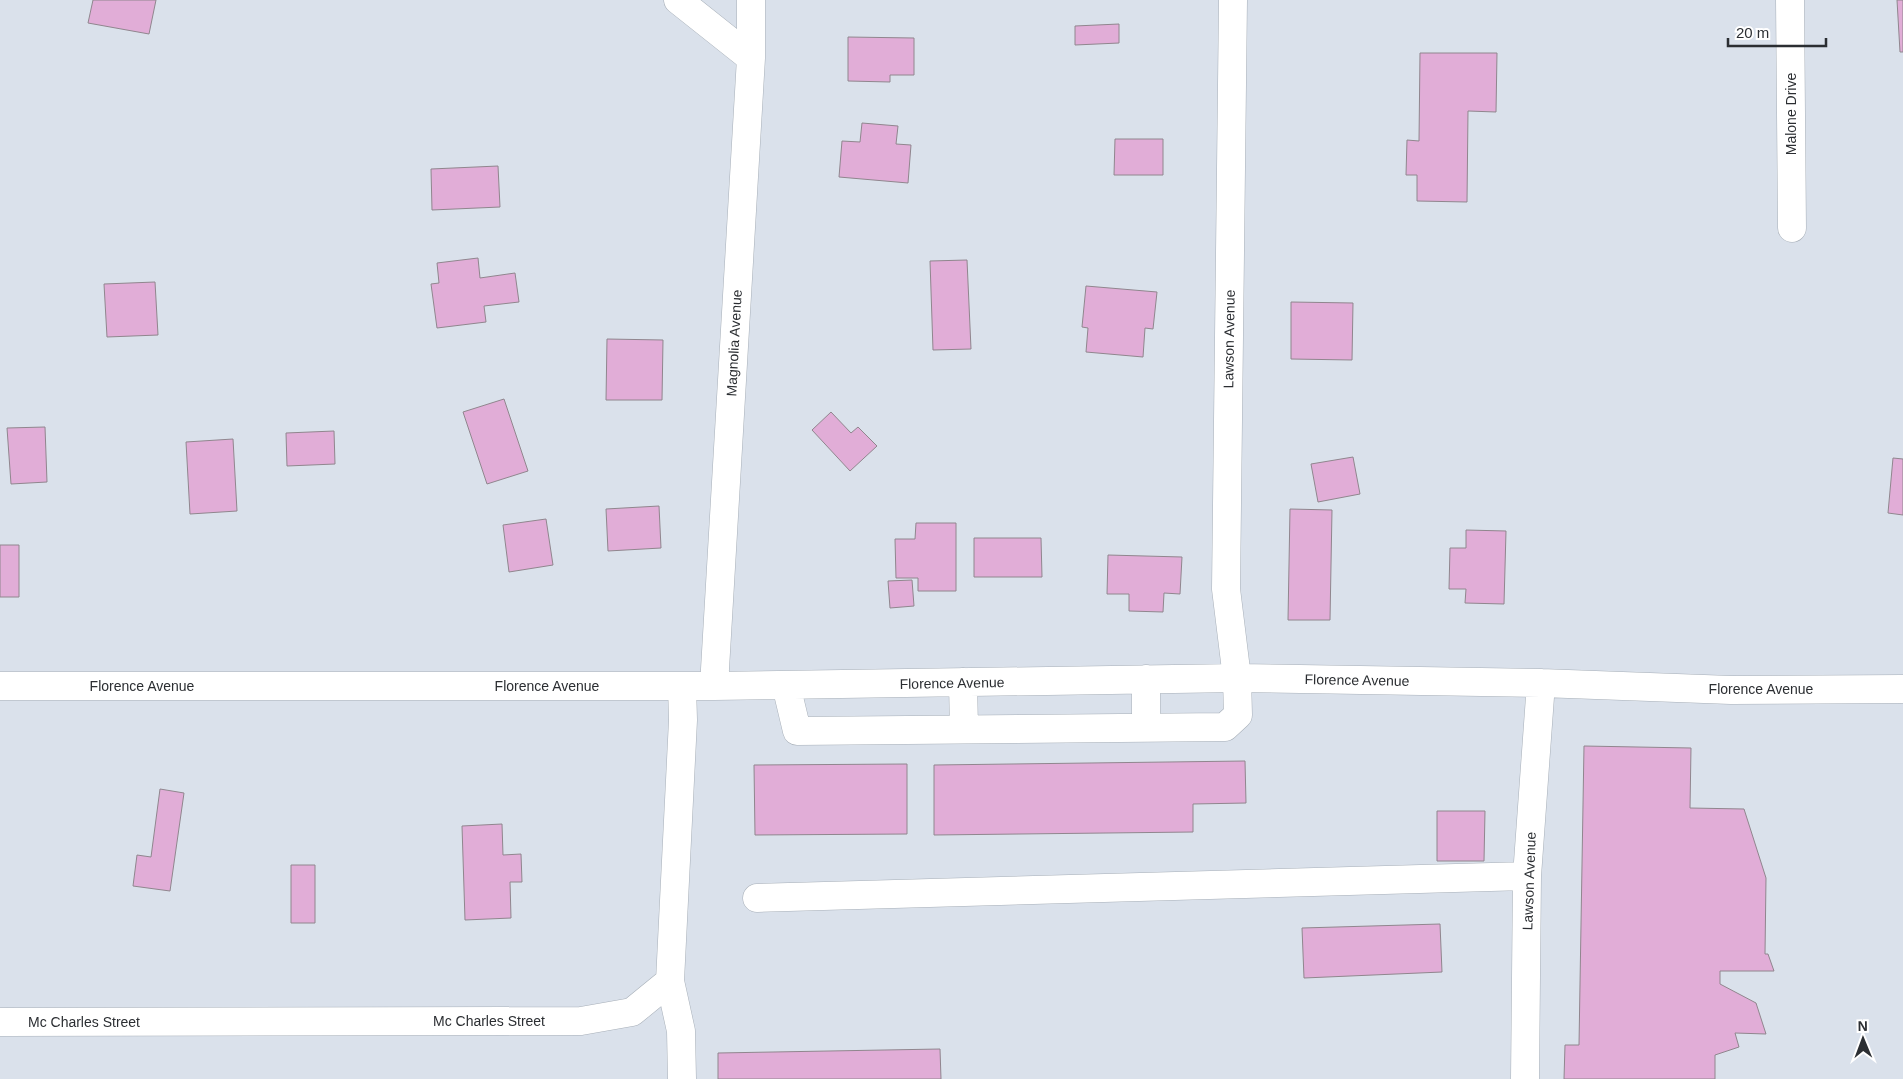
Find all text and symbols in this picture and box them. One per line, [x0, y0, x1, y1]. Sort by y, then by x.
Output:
scale bar [1728, 15, 1826, 47]
text: 20 m [1736, 24, 1769, 41]
street label: Malone Drive [1783, 73, 1799, 155]
street label: Magnolia Avenue [723, 289, 745, 397]
street label: Lawson Avenue [1220, 289, 1238, 388]
street label: Florence Avenue [1304, 671, 1410, 689]
street label: Florence Avenue [899, 674, 1005, 692]
street label: Florence Avenue [90, 678, 195, 694]
street label: Florence Avenue [495, 678, 600, 694]
street label: Florence Avenue [1709, 681, 1814, 697]
street label: Lawson Avenue [1519, 831, 1539, 931]
street label: Mc Charles Street [433, 1013, 545, 1029]
street label: Mc Charles Street [28, 1014, 140, 1030]
north arrow [1838, 1014, 1888, 1064]
text: N [1858, 1018, 1868, 1034]

